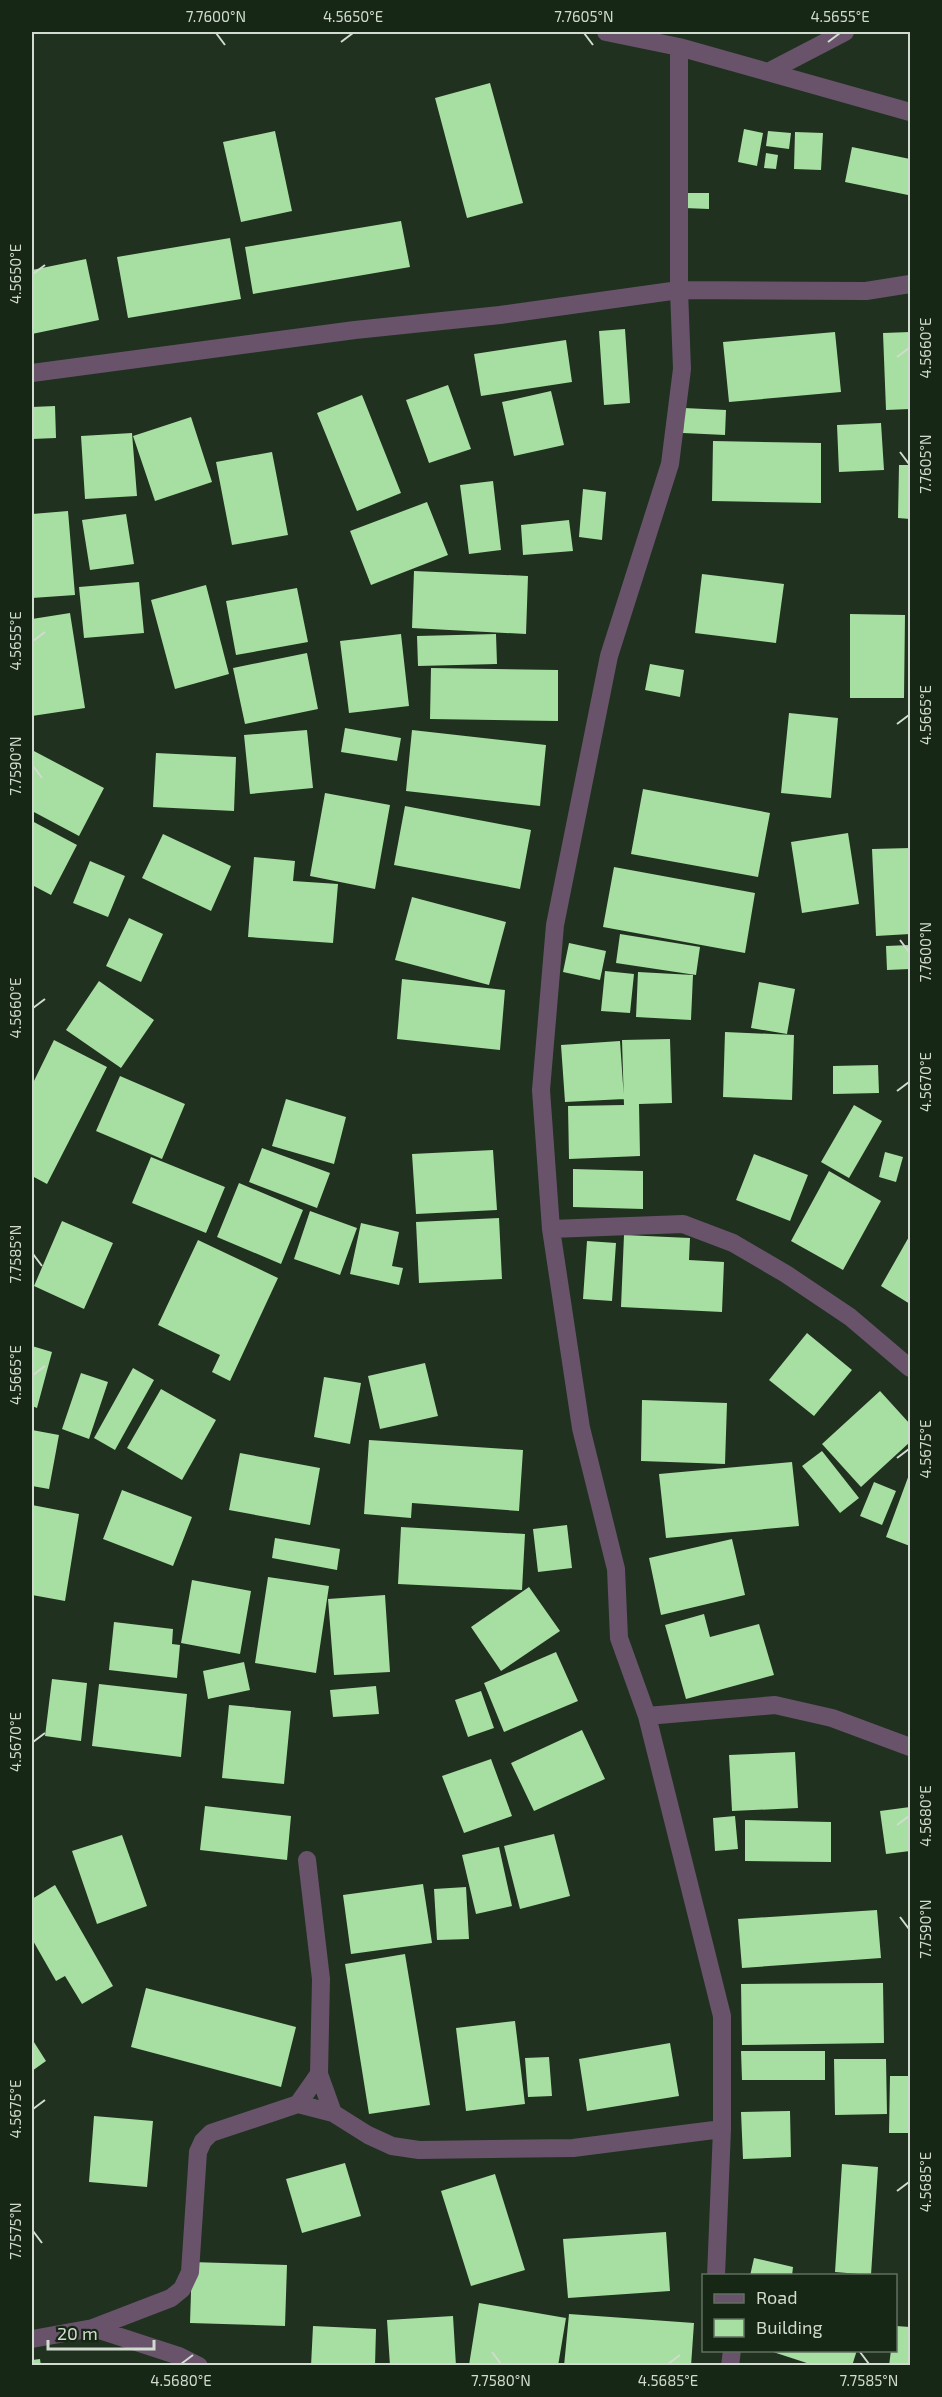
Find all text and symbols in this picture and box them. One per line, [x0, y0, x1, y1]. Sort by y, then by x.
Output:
text: 7.7600°N [186, 7, 246, 25]
text: 4.5650°E [323, 7, 383, 25]
text: 7.7605°N [554, 7, 614, 25]
text: 4.5655°E [810, 7, 870, 25]
text: 4.5650°E [6, 244, 24, 304]
text: 4.5660°E [916, 318, 934, 378]
text: 7.7605°N [916, 434, 934, 494]
text: 4.5655°E [6, 611, 24, 671]
text: 4.5665°E [916, 685, 934, 745]
text: 7.7590°N [6, 736, 24, 796]
text: 7.7600°N [916, 922, 934, 982]
text: 4.5660°E [6, 978, 24, 1038]
text: 4.5670°E [916, 1052, 934, 1112]
text: 7.7585°N [6, 1225, 24, 1283]
text: 4.5665°E [6, 1345, 24, 1405]
text: 4.5675°E [916, 1420, 934, 1478]
text: 4.5670°E [6, 1712, 24, 1772]
text: 4.5680°E [916, 1785, 934, 1847]
text: 7.7590°N [916, 1899, 934, 1959]
text: 4.5675°E [6, 2080, 24, 2138]
text: 4.5685°E [916, 2152, 934, 2212]
text: 7.7575°N [6, 2202, 24, 2260]
legend [702, 2274, 897, 2352]
text: Road [756, 2286, 797, 2308]
scale bar [48, 2313, 154, 2351]
text: Building [756, 2316, 823, 2338]
text: 20 m [57, 2322, 98, 2344]
text: 4.5680°E [150, 2371, 212, 2389]
text: 7.7580°N [471, 2371, 531, 2389]
text: 4.5685°E [638, 2371, 698, 2389]
text: 7.7585°N [840, 2371, 898, 2389]

